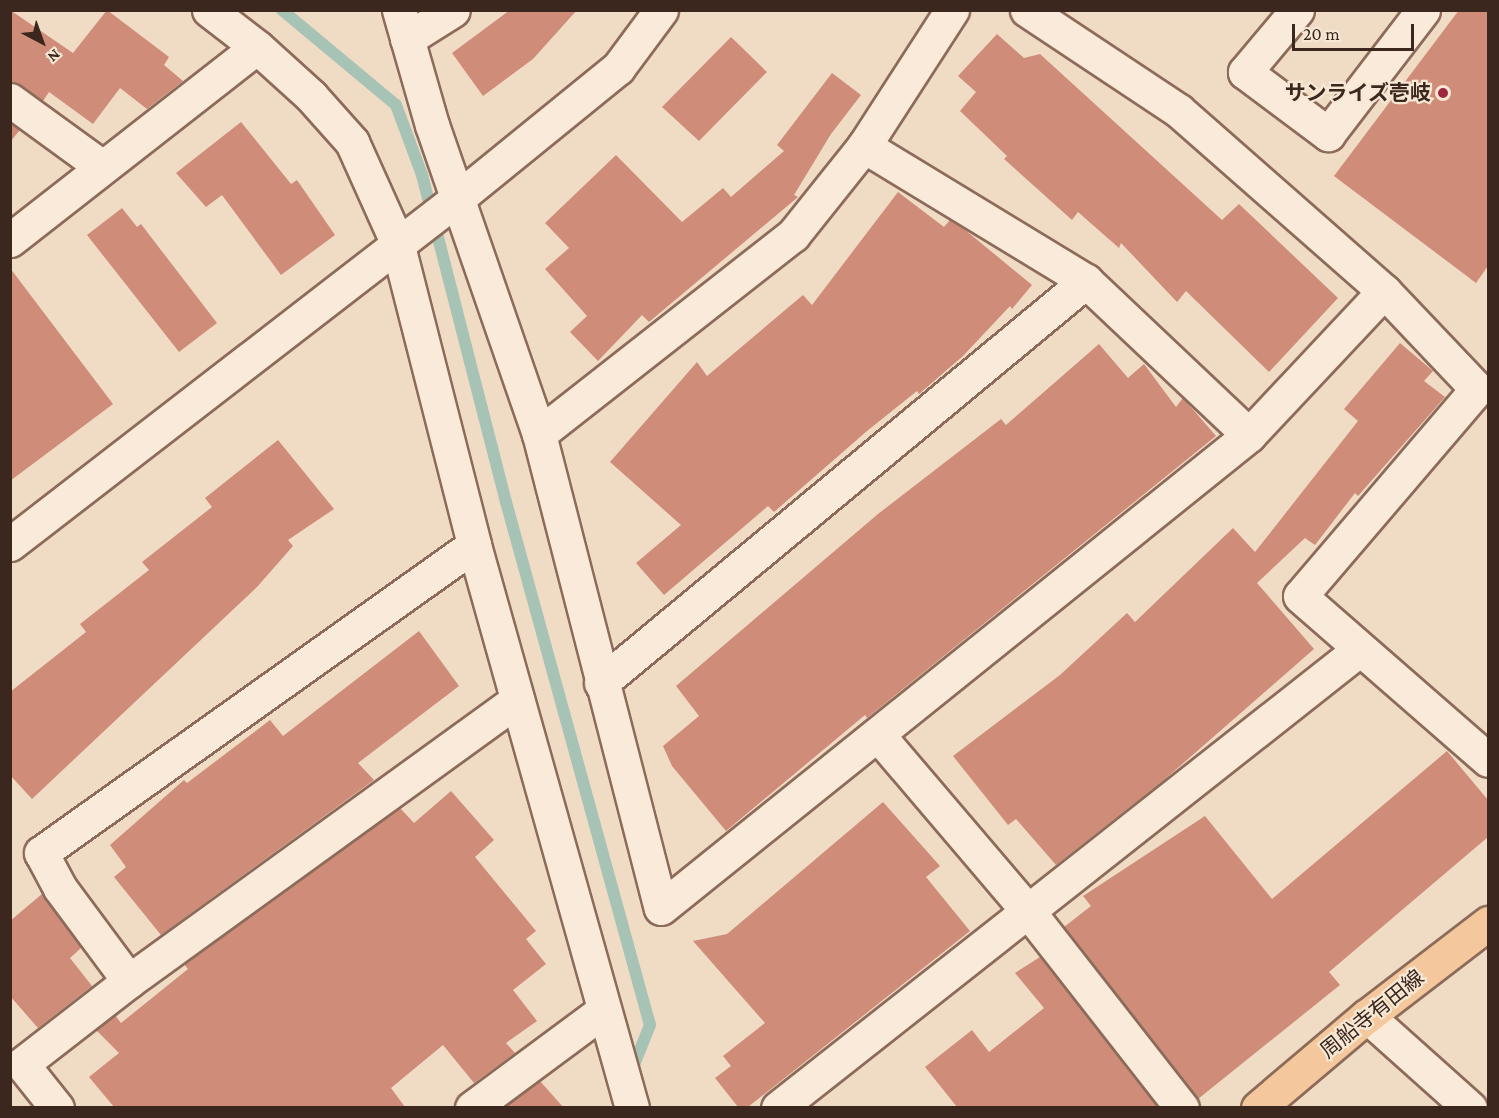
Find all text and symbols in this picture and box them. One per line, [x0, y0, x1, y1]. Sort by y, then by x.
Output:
north arrow [12, 12, 72, 72]
scale bar [1295, 12, 1416, 50]
text: 20 m [1303, 24, 1340, 44]
text: N [44, 46, 64, 66]
place label: サンライズ壱岐 [1284, 80, 1431, 106]
marker: サンライズ壱岐 [1436, 86, 1450, 100]
street label: 周船寺有田線 [1315, 965, 1429, 1063]

